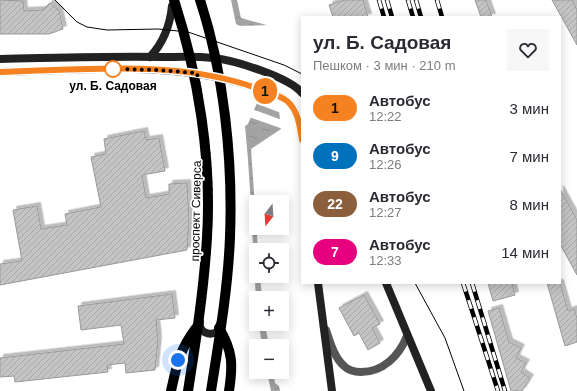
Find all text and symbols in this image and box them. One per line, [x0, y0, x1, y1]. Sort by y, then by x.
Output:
button: heart [507, 29, 549, 71]
text: ул. Б. Садовая [313, 32, 451, 53]
text: Пешком · 3 мин · 210 m [313, 58, 455, 73]
marker: ул. Б. Садовая [104, 60, 122, 78]
line badge: 1 [252, 78, 278, 104]
place label: ул. Б. Садовая [69, 79, 157, 93]
text: 1 [261, 83, 269, 99]
text: Автобус [369, 92, 431, 109]
text: 1 [331, 100, 339, 116]
text: 3 мин [510, 100, 549, 117]
text: 12:22 [369, 109, 402, 124]
text: Автобус [369, 140, 431, 157]
text: 9 [331, 148, 339, 164]
text: 7 мин [510, 148, 549, 165]
text: 12:26 [369, 157, 402, 172]
street label: проспект Сиверса [188, 160, 204, 262]
text: Автобус [369, 188, 431, 205]
north arrow [249, 195, 289, 235]
map controls [249, 195, 289, 379]
text: 22 [327, 196, 343, 212]
text: 8 мин [510, 196, 549, 213]
text: 12:27 [369, 205, 402, 220]
text: Автобус [369, 236, 431, 253]
button: locate [249, 243, 289, 283]
text: 7 [331, 244, 339, 260]
text: 14 мин [501, 244, 549, 261]
text: 12:33 [369, 253, 402, 268]
button: + [249, 291, 289, 331]
button: − [249, 339, 289, 379]
your location [168, 350, 188, 370]

